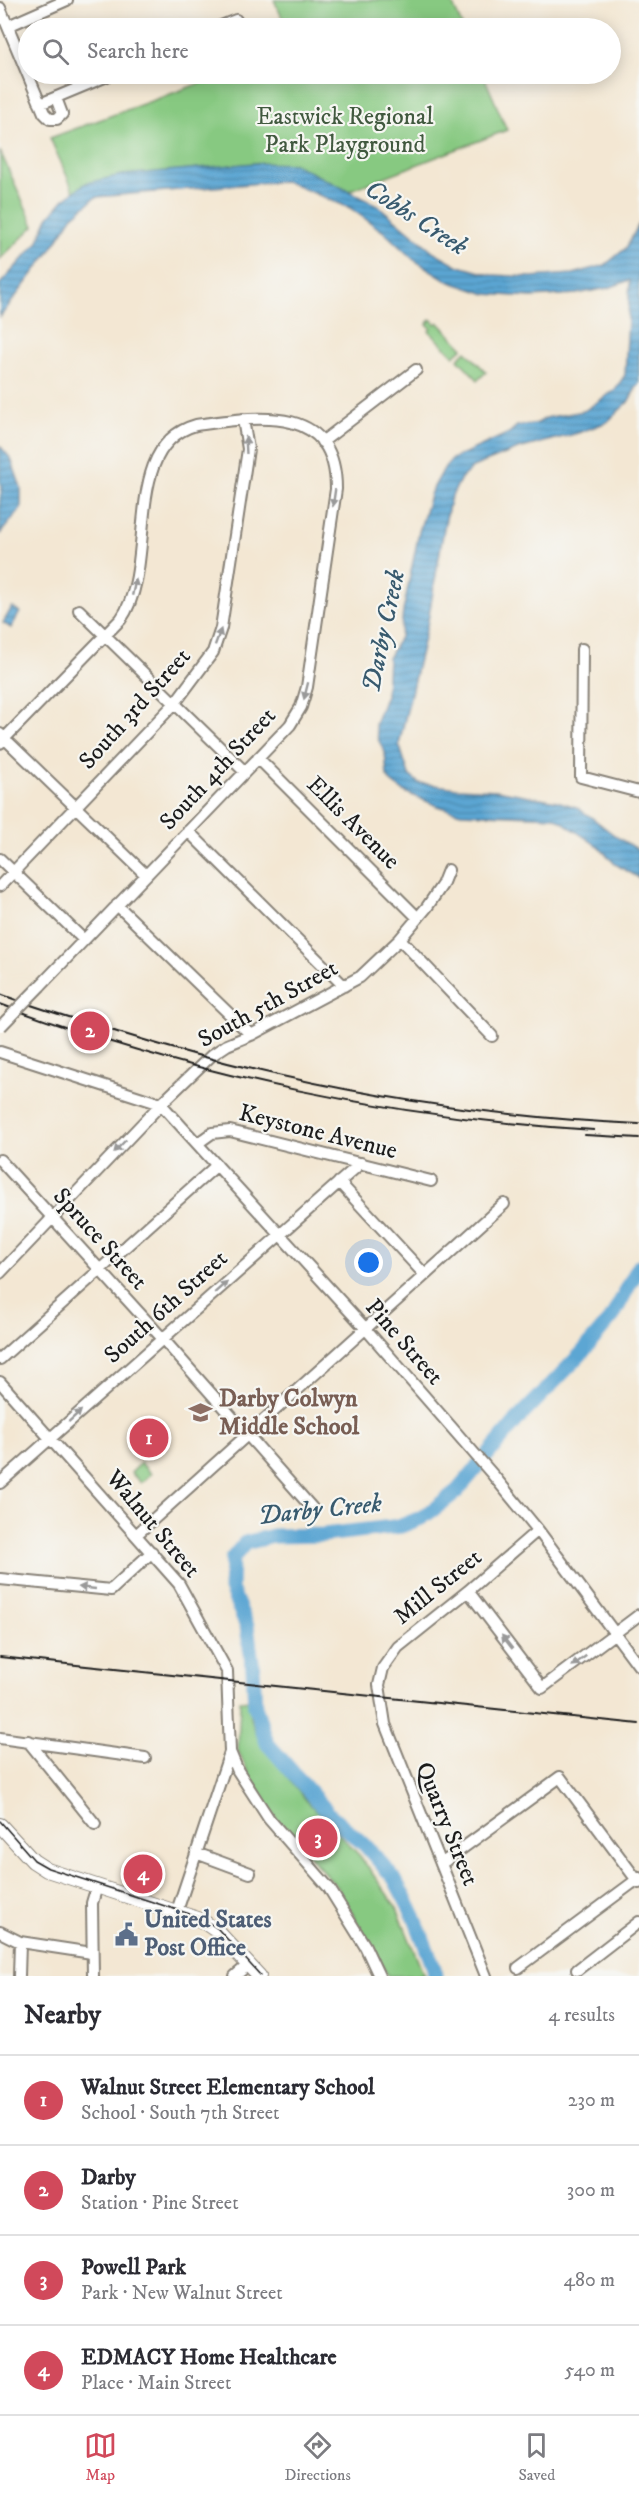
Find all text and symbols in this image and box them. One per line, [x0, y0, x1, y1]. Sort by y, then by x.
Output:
search box [18, 18, 621, 84]
icon: search [39, 35, 72, 68]
text: Search here [87, 38, 189, 65]
park label: Eastwick Regional Park Playground [256, 102, 434, 160]
water label: Cobbs Creek [358, 173, 474, 263]
one-way arrow [242, 435, 251, 454]
one-way arrow [330, 488, 339, 507]
water label: Darby Creek [355, 567, 413, 695]
one-way arrow [130, 577, 140, 596]
one-way arrow [214, 628, 224, 646]
street label: South 3rd Street [73, 642, 198, 776]
one-way arrow [300, 681, 310, 700]
street label: South 4th Street [153, 701, 283, 837]
street label: Ellis Avenue [300, 770, 406, 876]
street label: South 5th Street [193, 953, 343, 1055]
pin: 2 [70, 1008, 110, 1054]
street label: Keystone Avenue [236, 1098, 400, 1166]
one-way arrow [113, 1138, 127, 1153]
street label: Spruce Street [46, 1182, 154, 1297]
street label: South 6th Street [98, 1243, 234, 1370]
your location [354, 1248, 383, 1277]
one-way arrow [213, 1281, 228, 1294]
street label: Pine Street [358, 1293, 450, 1391]
place label: Darby Colwyn Middle School [219, 1384, 360, 1442]
school or university icon: Darby Colwyn Middle School [188, 1400, 214, 1426]
one-way arrow [68, 1410, 83, 1423]
pin: 1 [130, 1416, 168, 1460]
street label: Walnut Street [99, 1463, 207, 1584]
water label: Darby Creek [256, 1487, 384, 1533]
street label: Mill Street [388, 1542, 488, 1632]
one-way arrow [78, 1583, 97, 1593]
one-way arrow [501, 1634, 513, 1649]
one-way arrow [571, 1655, 586, 1667]
street label: Quarry Street [409, 1758, 486, 1891]
pin: 3 [298, 1816, 338, 1860]
pin: 4 [124, 1852, 162, 1896]
place label: United States Post Office [144, 1905, 272, 1963]
public building icon: United States Post Office [113, 1921, 139, 1947]
text: Nearby [24, 1999, 101, 2032]
text: 4 results [548, 2003, 615, 2028]
text: Walnut Street Elementary School [81, 2074, 375, 2101]
text: 1 [40, 2088, 47, 2113]
text: 230 m [568, 2088, 615, 2113]
text: School · South 7th Street [81, 2101, 279, 2126]
text: Darby [81, 2164, 136, 2191]
text: 2 [39, 2178, 48, 2203]
text: 300 m [567, 2178, 615, 2203]
text: Station · Pine Street [81, 2191, 239, 2216]
text: Powell Park [81, 2254, 186, 2281]
text: 3 [40, 2268, 47, 2293]
text: 480 m [563, 2268, 615, 2293]
text: Park · New Walnut Street [81, 2281, 283, 2306]
text: EDMACY Home Healthcare [81, 2344, 337, 2371]
text: 4 [38, 2358, 49, 2383]
text: 540 m [565, 2358, 615, 2383]
text: Place · Main Street [81, 2371, 231, 2396]
tab: Map [84, 2429, 117, 2485]
tab: Directions [284, 2429, 351, 2485]
tab: Saved [518, 2429, 555, 2485]

